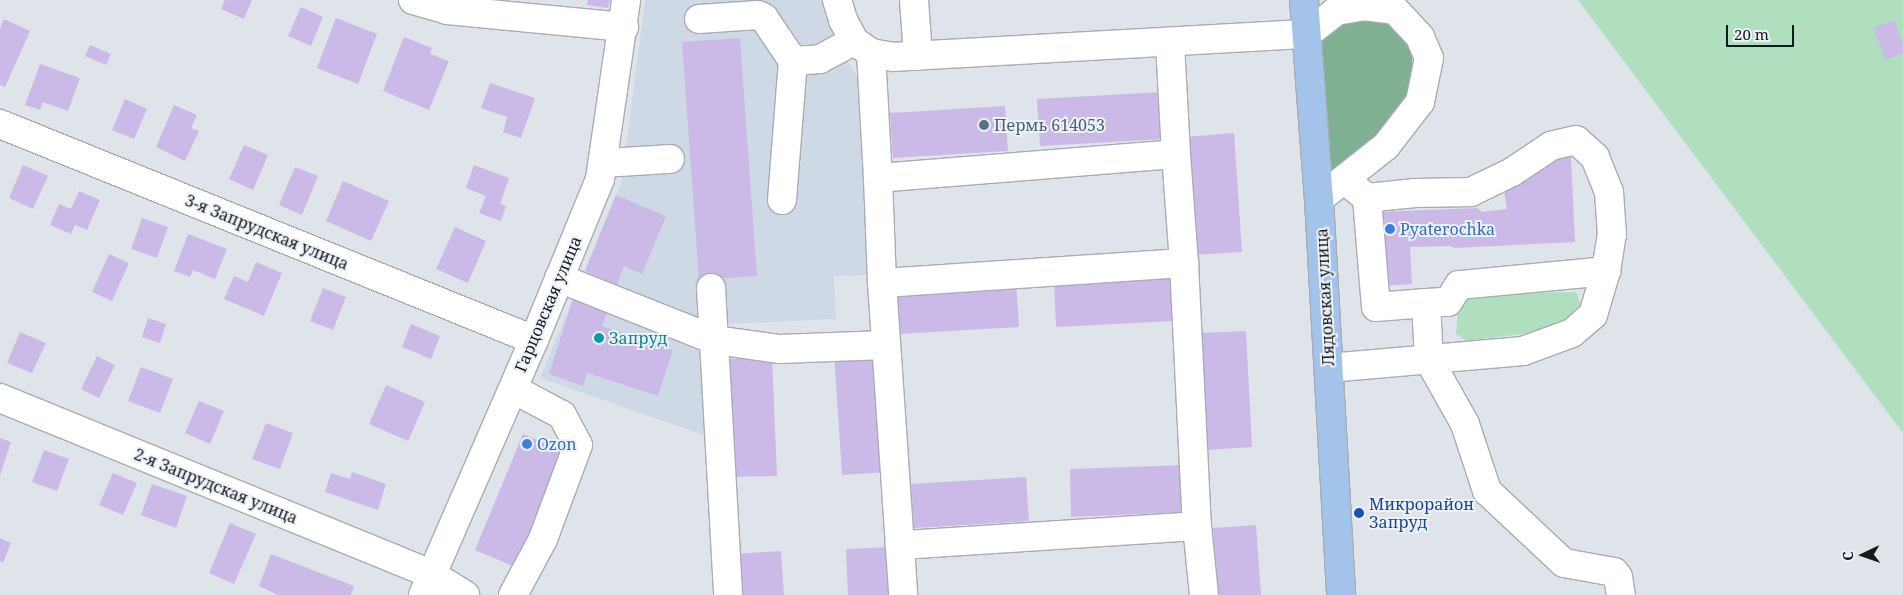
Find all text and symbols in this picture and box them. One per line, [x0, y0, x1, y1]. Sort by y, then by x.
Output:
scale bar [1728, 15, 1796, 47]
text: 20 m [1734, 24, 1769, 44]
place label: Пермь 614053 [994, 115, 1105, 135]
marker: Пермь 614053 [978, 119, 990, 131]
street label: 3-я Запрудская улица [182, 190, 352, 274]
place label: Pyaterochka [1400, 219, 1495, 239]
marker: Pyaterochka [1384, 223, 1396, 235]
street label: Лядовская улица [1312, 228, 1338, 366]
street label: Гарцовская улица [511, 233, 585, 375]
place label: Запруд [609, 328, 667, 348]
marker: Запруд [593, 332, 605, 344]
place label: Ozon [537, 434, 577, 454]
marker: Ozon [521, 438, 533, 450]
street label: 2-я Запрудская улица [131, 444, 301, 528]
place label: Микрорайон Запруд [1369, 494, 1474, 532]
marker: Микрорайон Запруд [1353, 507, 1365, 519]
north arrow [1838, 530, 1888, 580]
text: С [1838, 551, 1857, 561]

